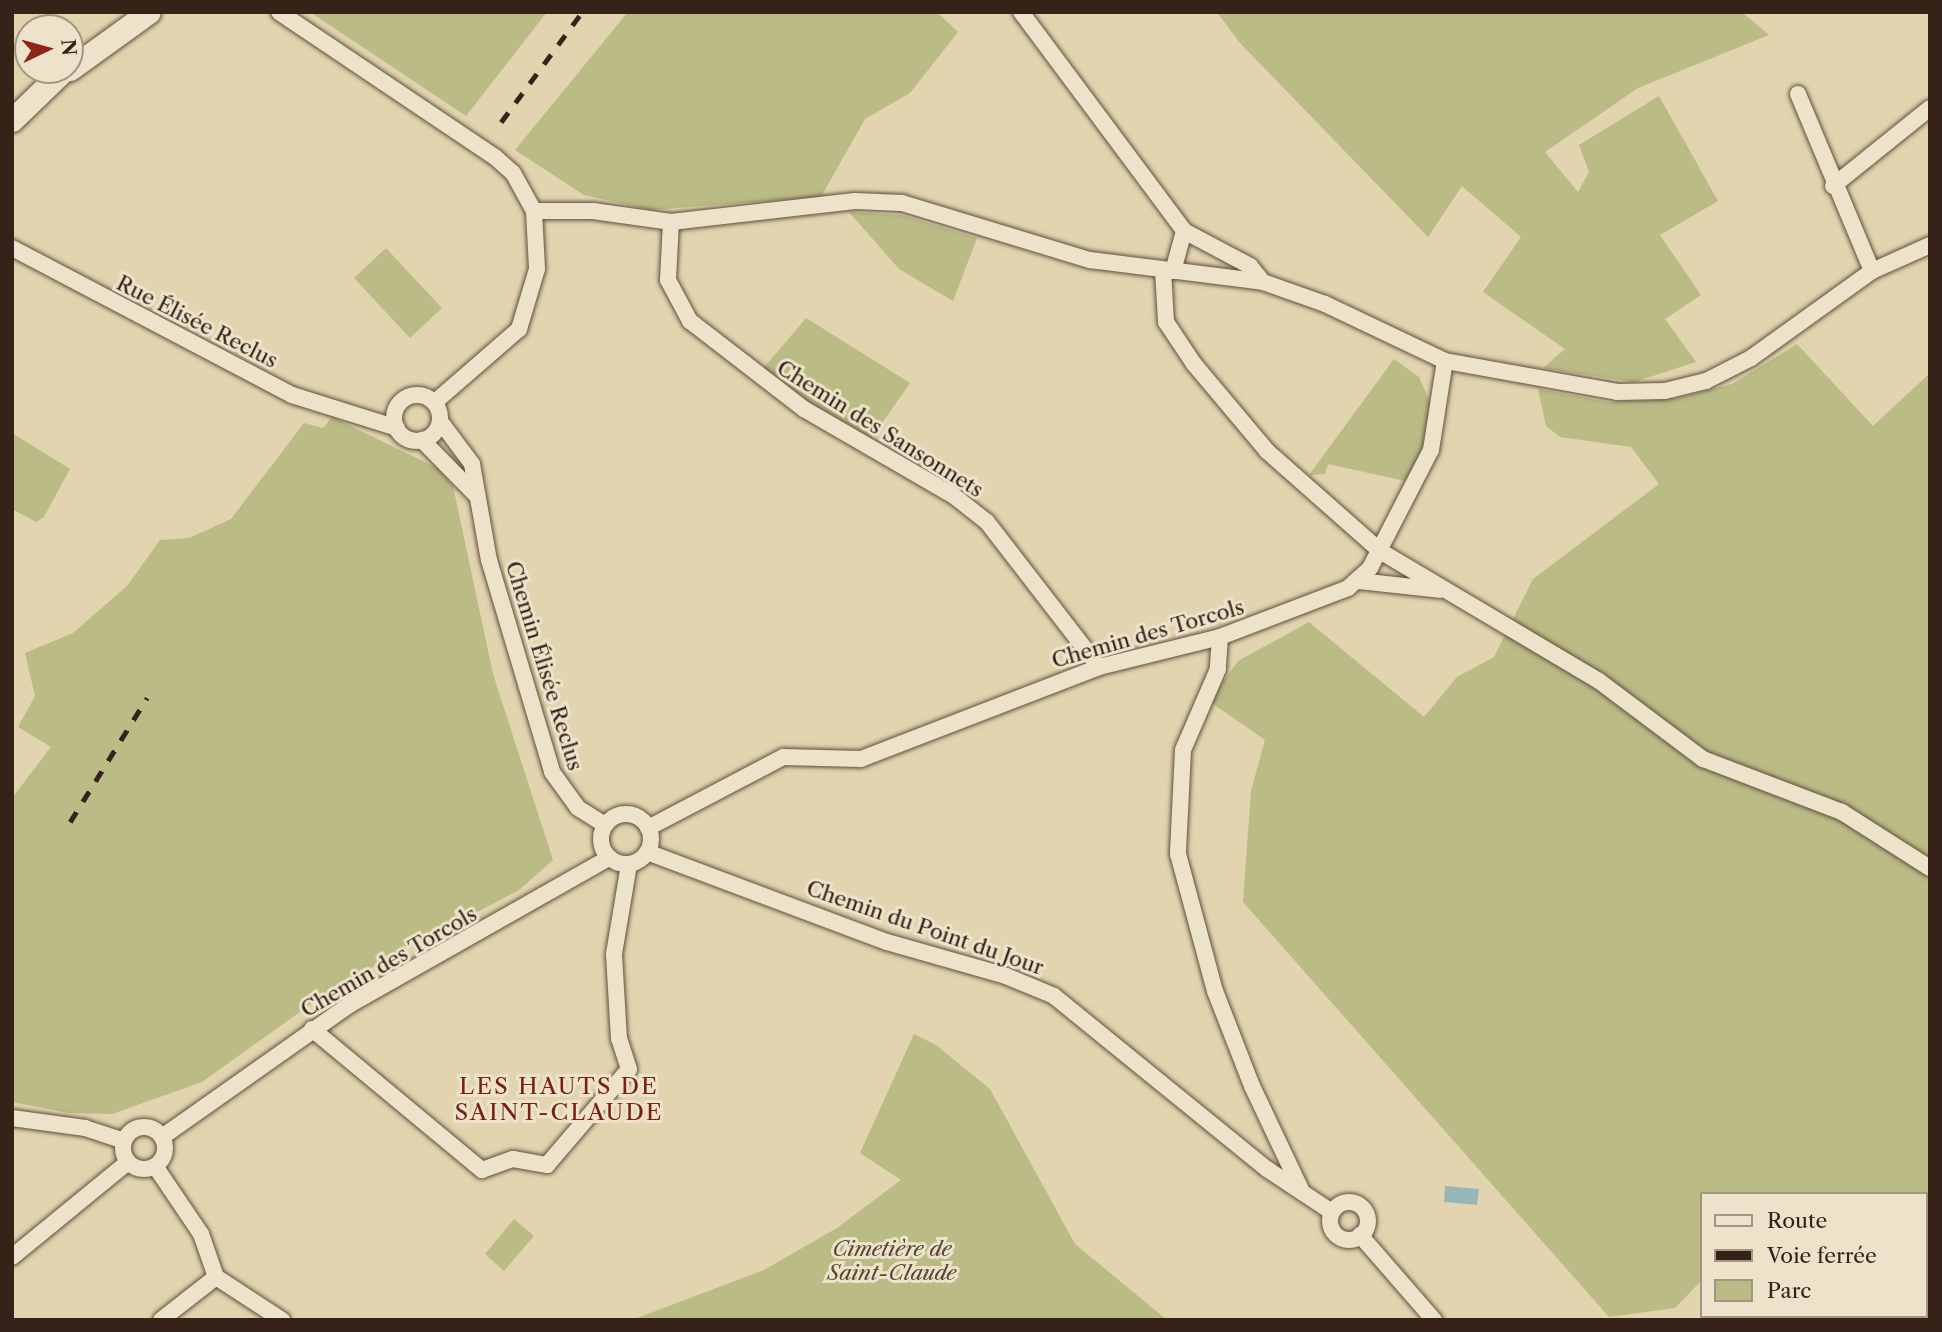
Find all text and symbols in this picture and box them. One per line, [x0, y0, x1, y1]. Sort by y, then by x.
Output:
north arrow [14, 14, 84, 84]
text: N [56, 38, 81, 57]
street label: Rue Élisée Reclus [112, 271, 282, 373]
street label: Chemin des Sansonnets [772, 355, 988, 503]
street label: Chemin Élisée Reclus [500, 558, 588, 774]
street label: Chemin des Torcols [1049, 594, 1247, 674]
street label: Chemin du Point du Jour [803, 876, 1047, 980]
street label: Chemin des Torcols [296, 901, 482, 1023]
district label: LES HAUTS DE SAINT-CLAUDE [456, 1072, 662, 1126]
legend [1700, 1192, 1928, 1318]
text: Route [1767, 1208, 1827, 1233]
park label: Cimetière de Saint-Claude [828, 1236, 956, 1286]
text: Voie ferrée [1767, 1243, 1877, 1268]
text: Parc [1767, 1278, 1811, 1303]

